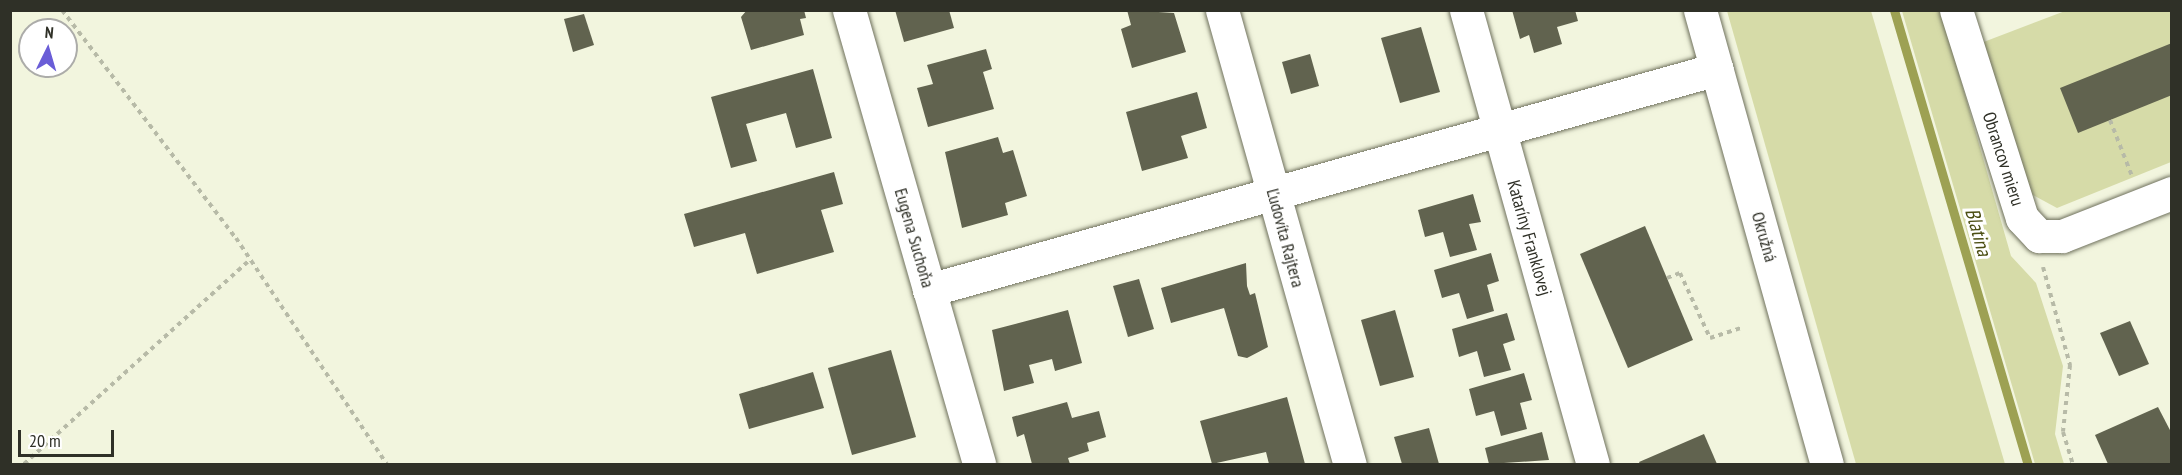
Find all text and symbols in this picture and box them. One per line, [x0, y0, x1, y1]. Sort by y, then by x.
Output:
north arrow [18, 18, 78, 78]
text: N [44, 22, 55, 42]
street label: Obrancov mieru [1978, 109, 2028, 209]
street label: Kataríny Franklovej [1502, 177, 1556, 299]
street label: Eugena Suchoňa [890, 186, 938, 290]
street label: Ľudovíta Rajtera [1261, 186, 1309, 290]
water label: Blatina [1960, 205, 1996, 259]
street label: Okružná [1747, 209, 1781, 265]
scale bar [21, 418, 117, 456]
text: 20 m [29, 429, 61, 452]

